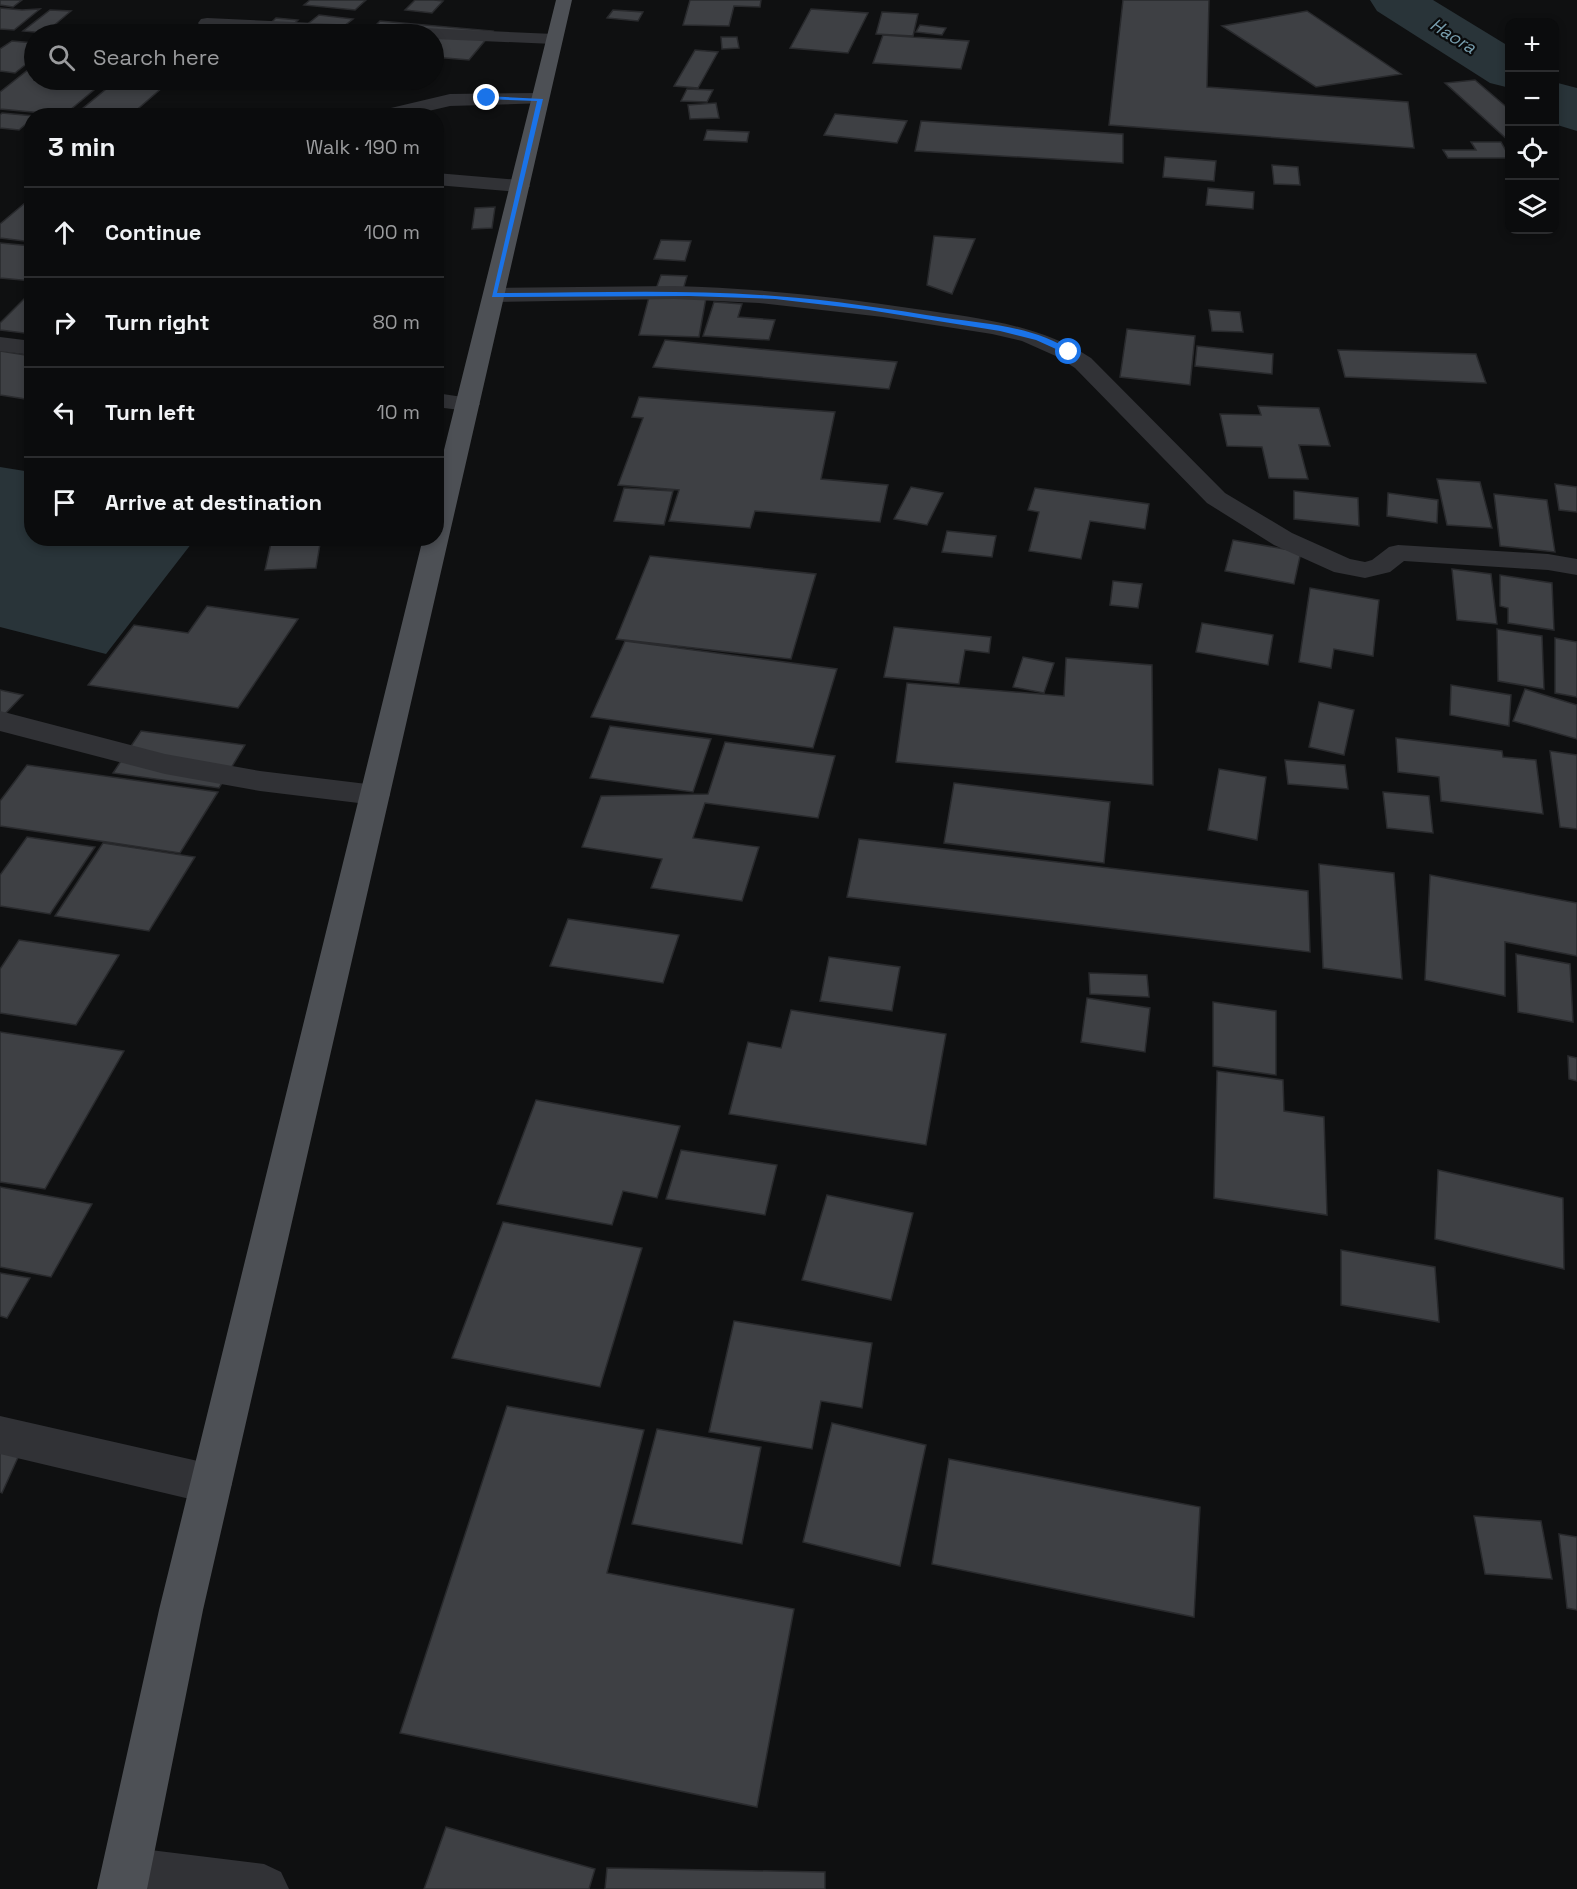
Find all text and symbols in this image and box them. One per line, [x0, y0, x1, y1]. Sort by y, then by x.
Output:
water label: Haora [1426, 13, 1481, 59]
map controls [1505, 18, 1559, 234]
button: + [1505, 18, 1559, 72]
search box [24, 24, 444, 90]
icon: search [45, 41, 78, 74]
text: Search here [93, 43, 220, 71]
button: − [1505, 72, 1559, 126]
route end [473, 84, 499, 110]
button: locate [1505, 126, 1559, 180]
text: 3 min [48, 130, 116, 164]
text: Walk · 190 m [306, 134, 420, 160]
button: layers [1505, 180, 1559, 234]
icon: ahead [48, 216, 81, 249]
text: Continue [105, 218, 201, 246]
text: 100 m [364, 219, 420, 245]
icon: right [48, 306, 81, 339]
text: Turn right [105, 308, 210, 336]
text: 80 m [372, 309, 420, 335]
route start [1055, 338, 1081, 364]
icon: left [48, 396, 81, 429]
text: Turn left [105, 398, 195, 426]
text: 10 m [376, 399, 420, 425]
icon: arrive [48, 486, 81, 519]
text: Arrive at destination [105, 488, 322, 516]

